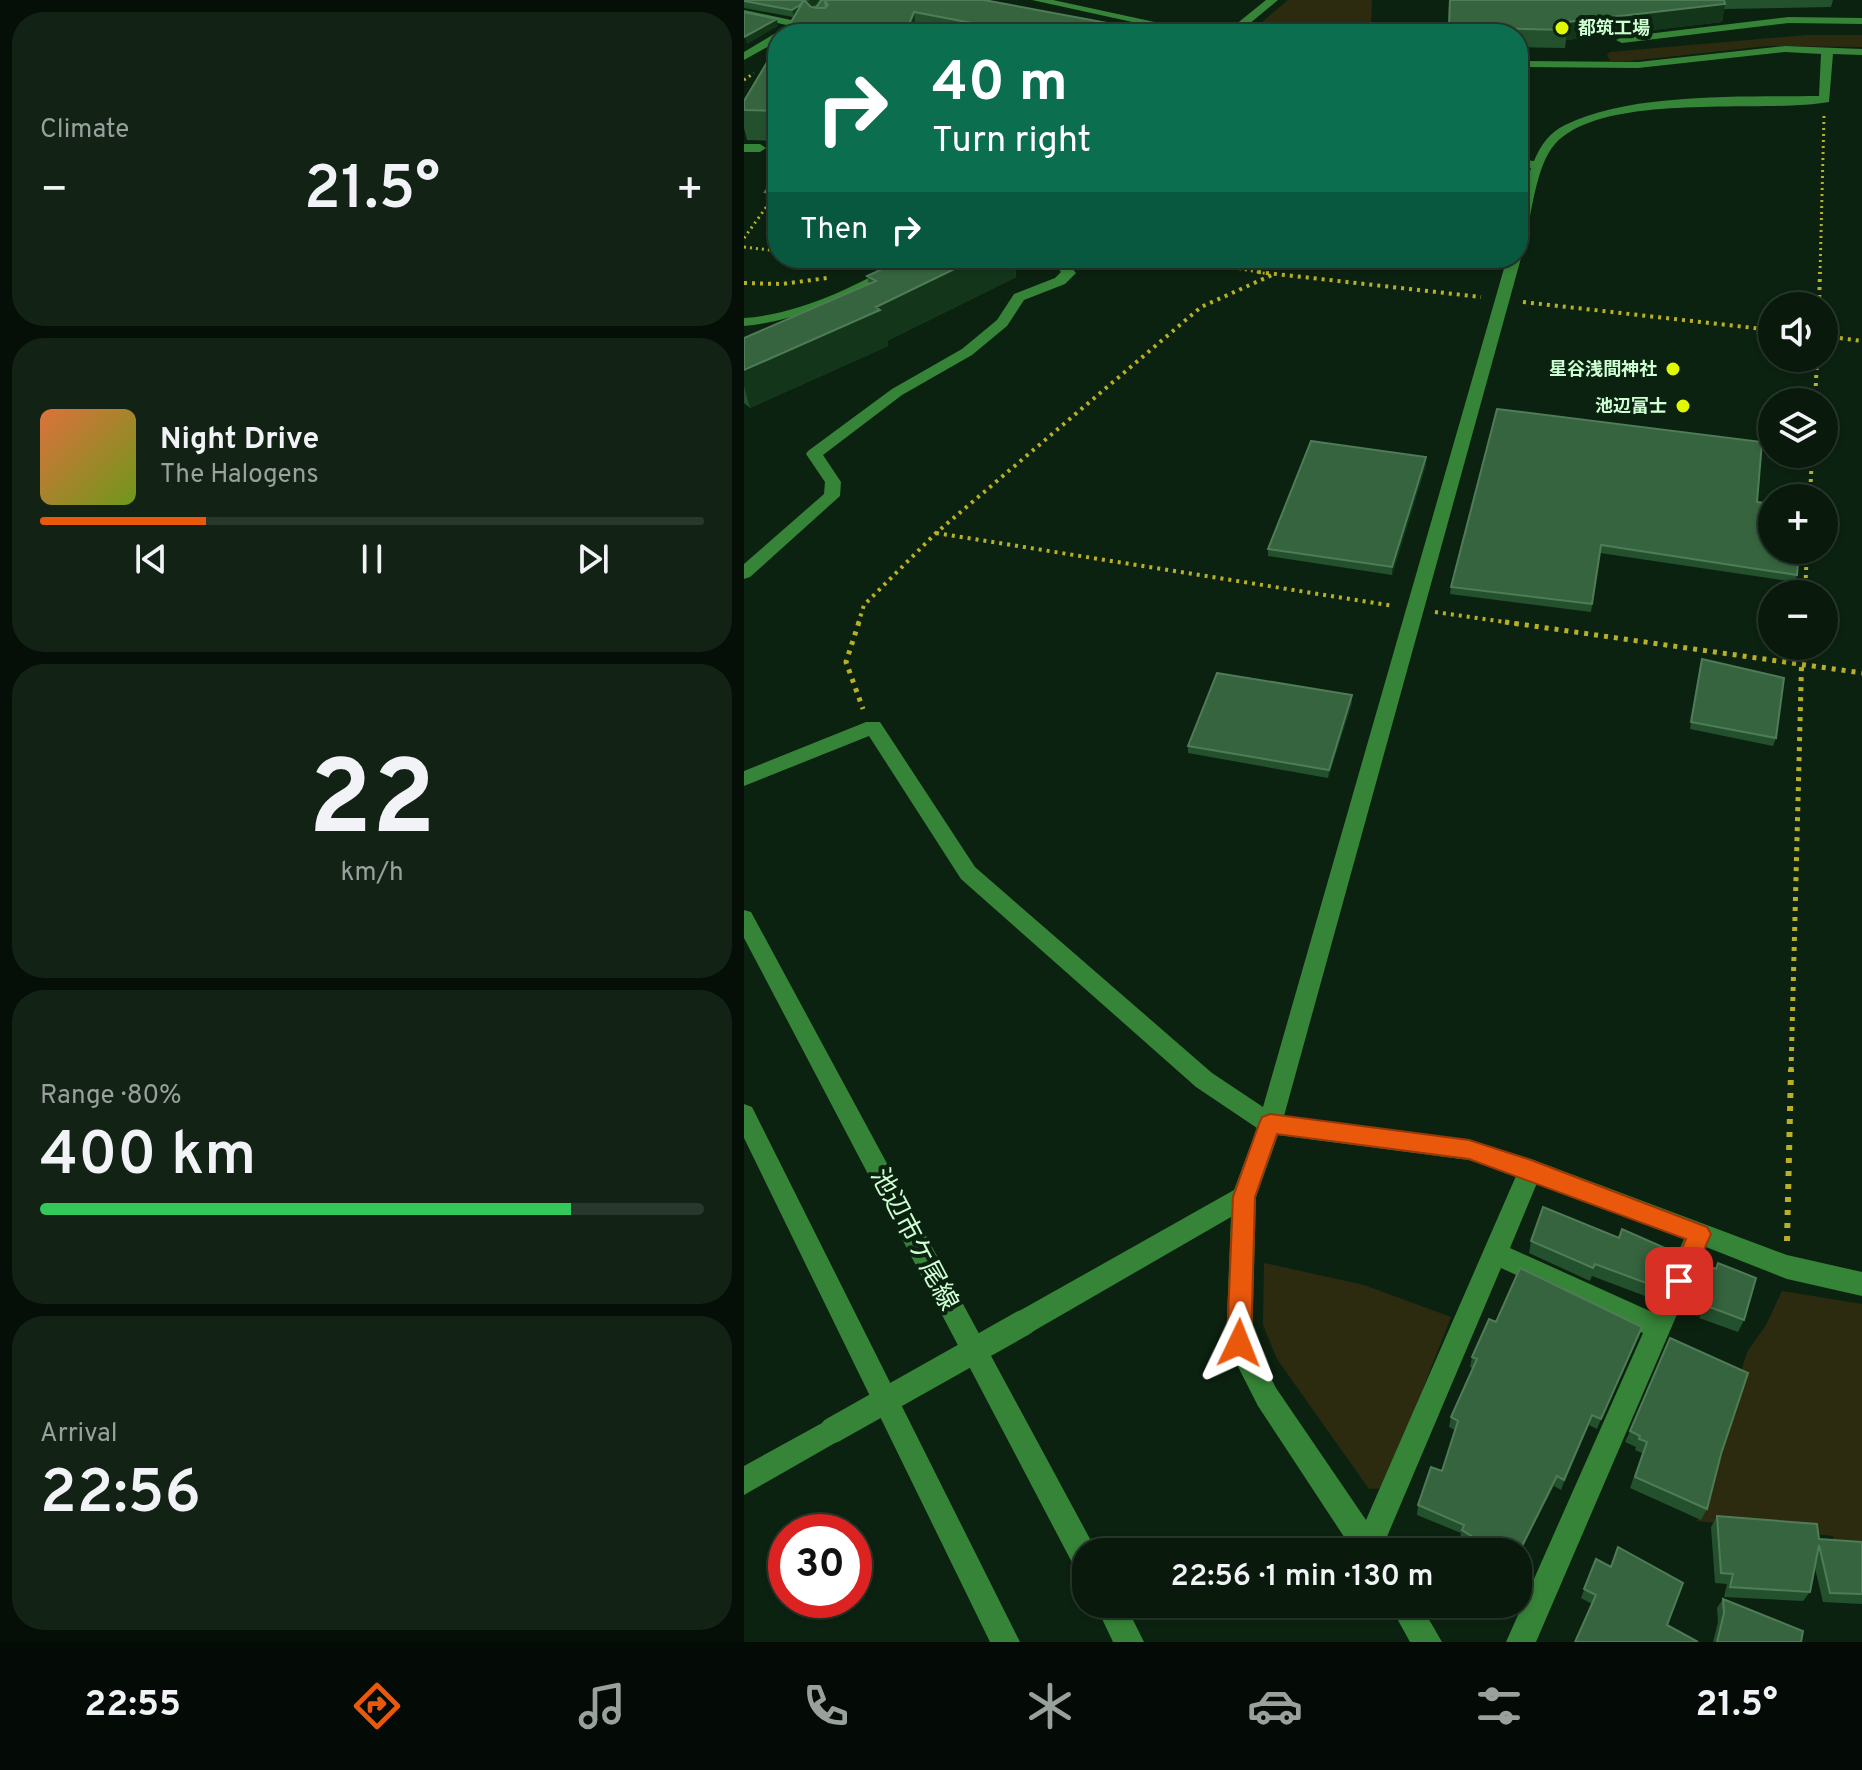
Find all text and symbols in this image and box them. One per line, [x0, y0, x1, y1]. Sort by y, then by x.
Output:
place label: 都筑工場 [1578, 18, 1650, 41]
marker: 都筑工場 [1553, 19, 1571, 37]
text: 40 m [932, 50, 1068, 120]
icon: right [800, 56, 904, 160]
text: Climate [40, 114, 129, 147]
text: Turn right [932, 119, 1091, 165]
text: 21.5° [304, 154, 440, 230]
text: − [40, 164, 68, 220]
text: + [676, 164, 704, 220]
icon: right [884, 208, 928, 252]
text: Then [800, 212, 868, 249]
map controls [1758, 292, 1838, 660]
button: sound [1758, 292, 1838, 372]
place label: 星谷浅間神社 [1549, 359, 1657, 382]
marker: 星谷浅間神社 [1664, 360, 1682, 378]
button: layers [1758, 388, 1838, 468]
place label: 池辺富士 [1595, 396, 1667, 419]
marker: 池辺富士 [1674, 397, 1692, 415]
text: Night Drive [160, 422, 319, 459]
text: The Halogens [160, 459, 319, 492]
button: + [1758, 484, 1838, 564]
icon: previous [129, 537, 173, 581]
icon: pause [350, 537, 394, 581]
icon: next [571, 537, 615, 581]
button: − [1758, 580, 1838, 660]
text: 22 [308, 739, 436, 871]
text: km/h [340, 857, 404, 890]
text: Range · 80% [40, 1080, 182, 1113]
text: 400 km [40, 1120, 256, 1196]
street label: 池辺市ケ尾線 [862, 1164, 964, 1317]
pin [1645, 1247, 1713, 1315]
icon: arrive [1657, 1259, 1701, 1303]
position arrow [1197, 1301, 1281, 1385]
text: Arrival [40, 1418, 118, 1451]
text: 22:56 [40, 1458, 201, 1534]
speed limit sign: 30 [768, 1514, 872, 1618]
text: 22:56 · 1 min · 130 m [1171, 1559, 1433, 1596]
icon: directions [349, 1678, 405, 1734]
icon: music [574, 1678, 630, 1734]
icon: phone [798, 1678, 854, 1734]
icon: climate [1022, 1678, 1078, 1734]
icon: car [1247, 1678, 1303, 1734]
icon: filters [1471, 1678, 1527, 1734]
text: 22:55 [84, 1683, 181, 1729]
text: 21.5° [1695, 1683, 1778, 1729]

